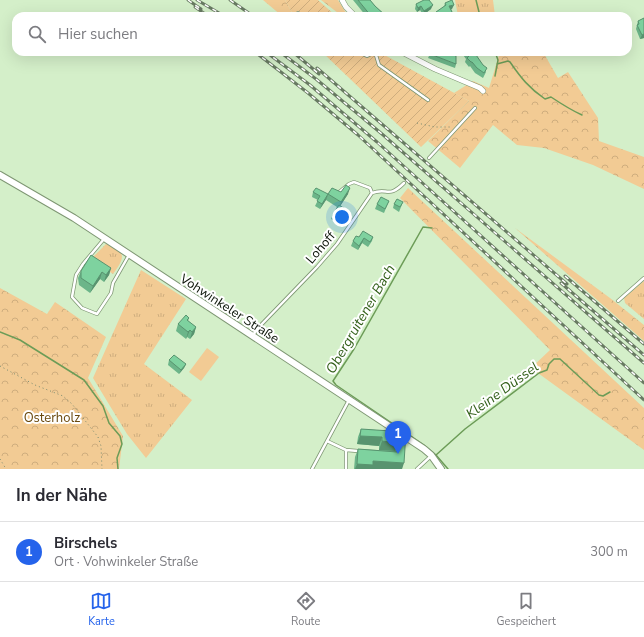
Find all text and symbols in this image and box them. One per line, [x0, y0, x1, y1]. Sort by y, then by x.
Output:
search box [12, 12, 632, 56]
icon: search [26, 23, 48, 45]
text: Hier suchen [58, 24, 138, 44]
your location [332, 207, 352, 227]
street label: Lohoff [302, 227, 340, 268]
water label: Obergruitener Bach [321, 261, 399, 377]
street label: Vohwinkeler Straße [176, 269, 283, 348]
water label: Kleine Düssel [462, 357, 543, 423]
park label: Osterholz [24, 409, 80, 427]
pin: 1 [385, 421, 411, 454]
text: In der Nähe [16, 484, 107, 507]
text: Birschels [54, 533, 117, 553]
text: 1 [25, 543, 33, 561]
text: 300 m [590, 543, 628, 561]
text: Ort · Vohwinkeler Straße [54, 553, 198, 571]
tab: Karte [88, 590, 115, 629]
tab: Route [291, 590, 320, 629]
tab: Gespeichert [497, 590, 556, 629]

